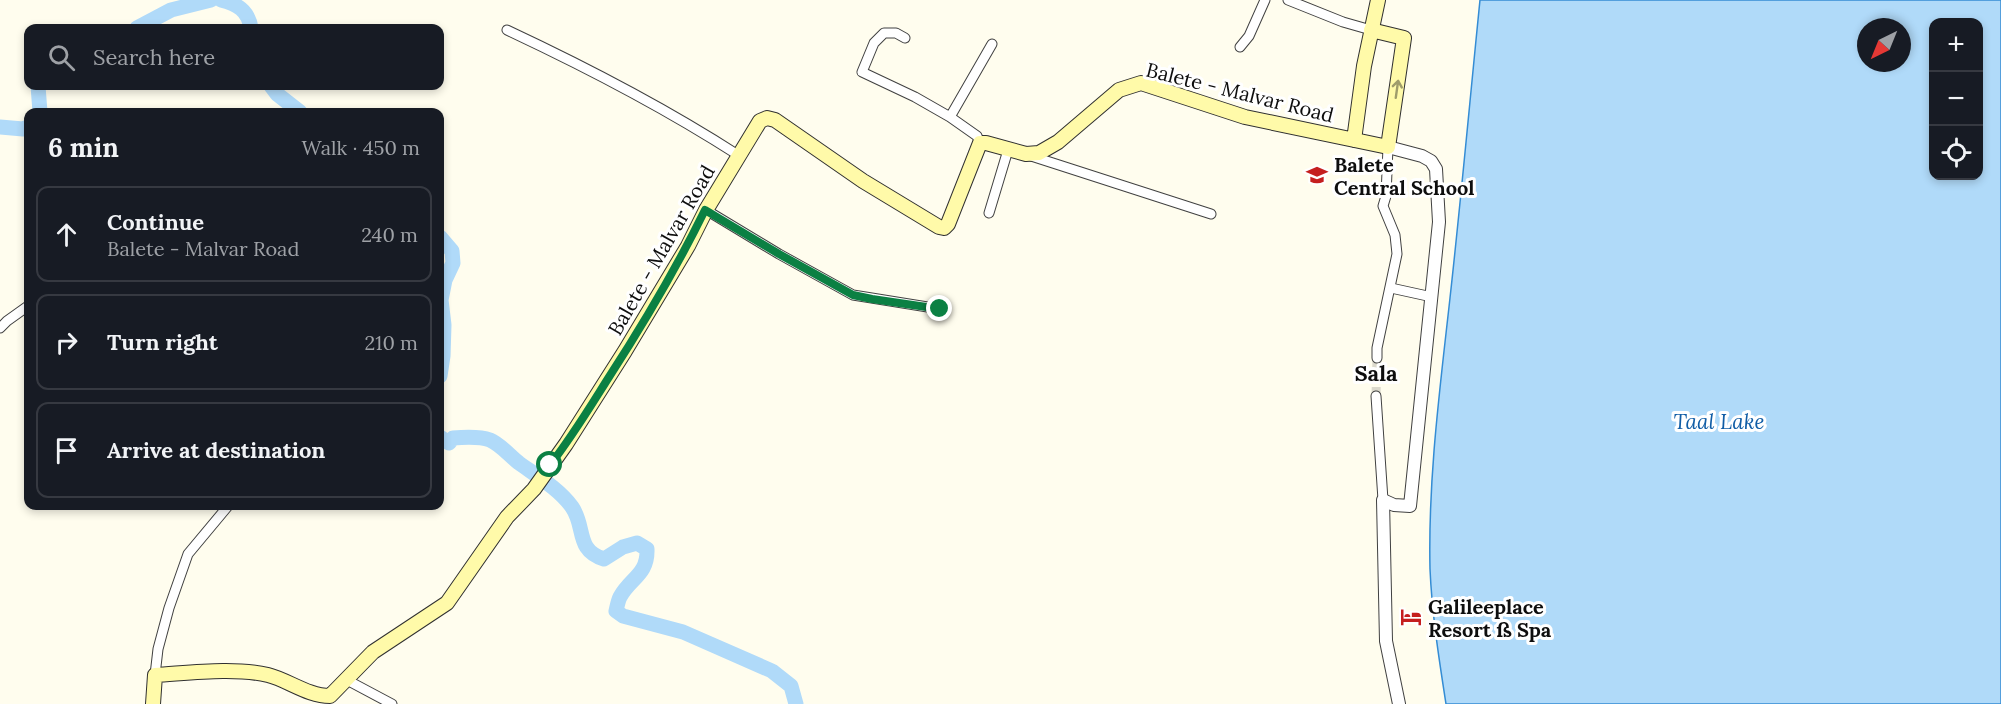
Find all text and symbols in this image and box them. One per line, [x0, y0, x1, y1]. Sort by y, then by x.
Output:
north arrow [1857, 18, 1911, 72]
map controls [1929, 18, 1983, 180]
button: + [1929, 18, 1983, 72]
search box [24, 24, 444, 90]
icon: search [45, 41, 78, 74]
text: Search here [93, 43, 215, 71]
street label: Balete - Malvar Road [1144, 57, 1336, 127]
button: − [1929, 72, 1983, 126]
one-way arrow [1391, 80, 1402, 100]
button: locate [1929, 126, 1983, 180]
text: 6 min [48, 131, 119, 164]
text: Walk · 450 m [302, 135, 420, 160]
place label: Balete Central School [1334, 152, 1474, 200]
street label: Balete - Malvar Road [602, 160, 720, 340]
school or university icon: Balete Central School [1305, 163, 1329, 187]
text: Continue [107, 208, 204, 236]
icon: ahead [50, 218, 83, 251]
text: 240 m [361, 222, 418, 247]
text: Balete - Malvar Road [107, 236, 299, 261]
route end [926, 295, 952, 321]
icon: right [50, 326, 83, 359]
text: Turn right [107, 328, 218, 356]
text: 210 m [364, 330, 418, 355]
district label: Sala [1354, 359, 1398, 387]
water label: Taal Lake [1673, 408, 1765, 435]
icon: arrive [50, 434, 83, 467]
text: Arrive at destination [107, 436, 325, 464]
route start [536, 451, 562, 477]
place label: Galileeplace Resort ß Spa [1428, 594, 1552, 642]
hotel icon: Galileeplace Resort ß Spa [1399, 605, 1423, 629]

